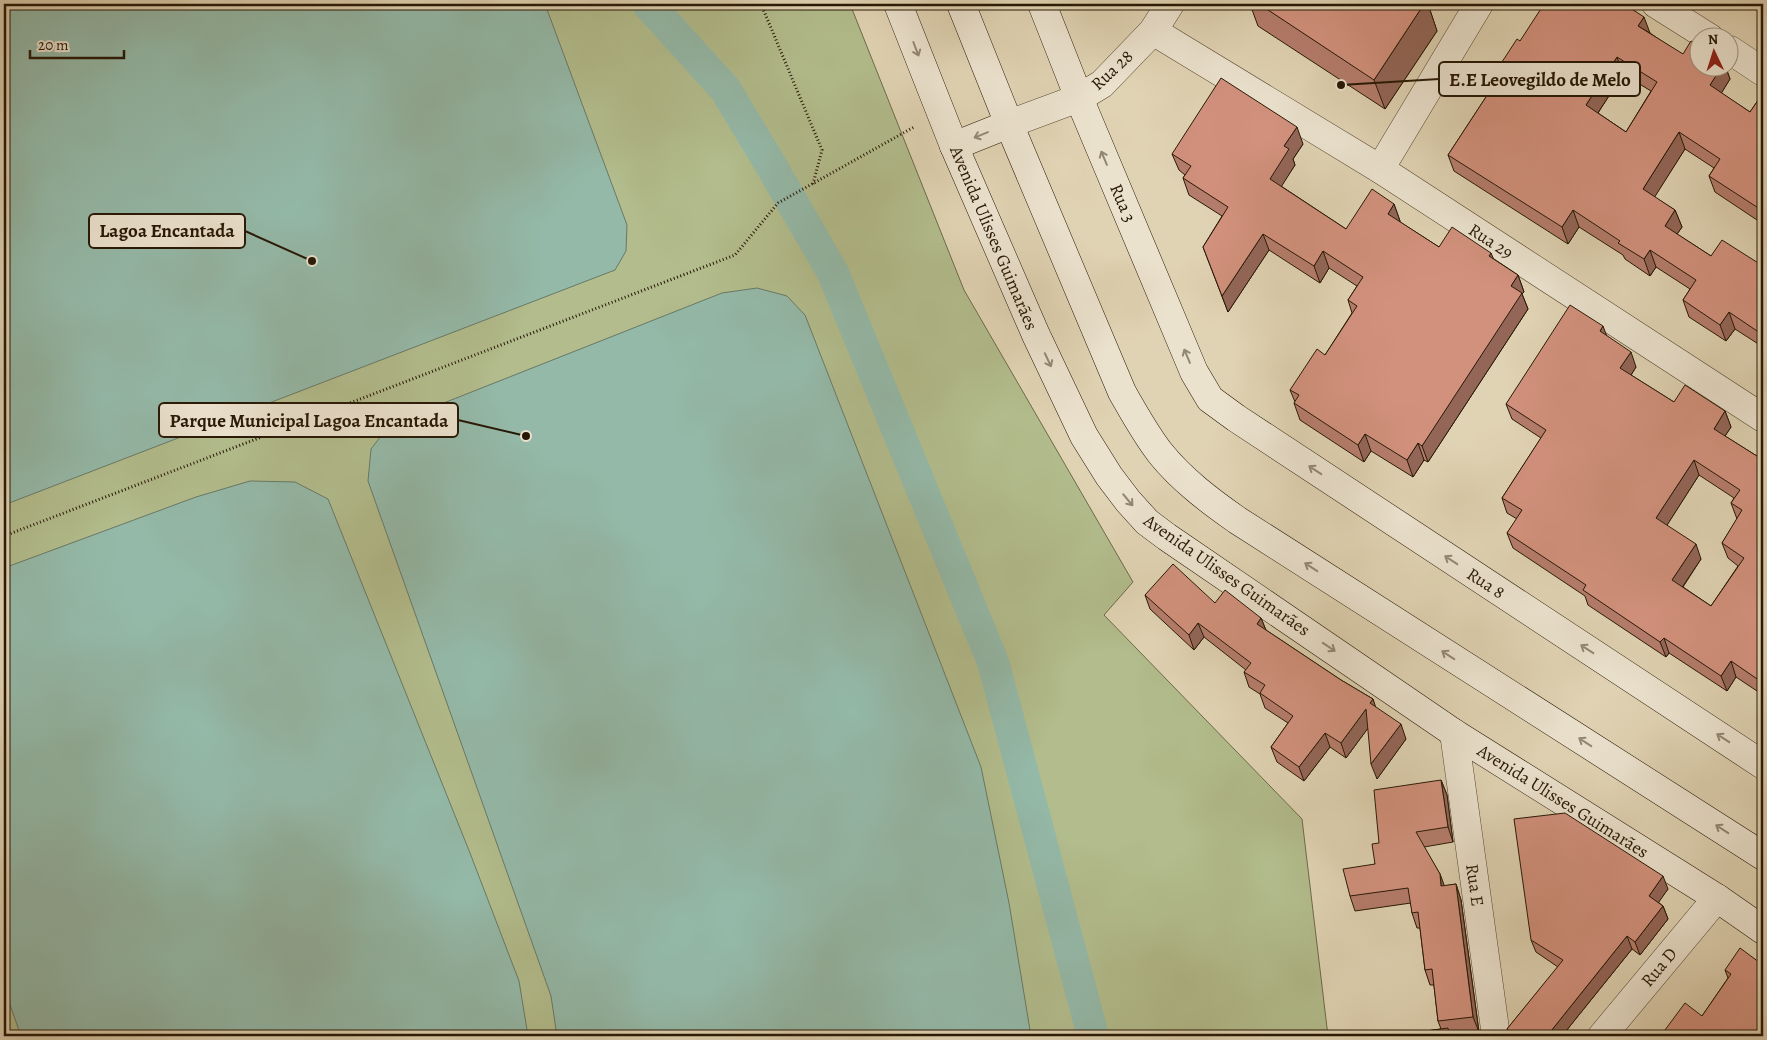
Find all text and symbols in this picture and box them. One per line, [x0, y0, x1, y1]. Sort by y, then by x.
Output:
scale bar [30, 28, 124, 60]
north arrow [1690, 28, 1740, 78]
text: N [1707, 30, 1719, 49]
text: 20 m [38, 35, 69, 55]
one-way arrow [912, 41, 921, 56]
street label: Rua 28 [1086, 44, 1138, 96]
callout: E.E Leovegildo de Melo [1439, 62, 1640, 96]
text: E.E Leovegildo de Melo [1449, 67, 1631, 93]
one-way arrow [974, 131, 989, 141]
street label: Avenida Ulisses Guimarães [944, 141, 1044, 334]
one-way arrow [1098, 151, 1108, 166]
street label: Rua 3 [1104, 180, 1142, 226]
callout: Lagoa Encantada [89, 214, 245, 248]
text: Lagoa Encantada [99, 218, 236, 244]
street label: Rua 29 [1464, 218, 1518, 264]
one-way arrow [1182, 349, 1191, 365]
one-way arrow [1043, 352, 1053, 367]
callout: Parque Municipal Lagoa Encantada [159, 403, 458, 437]
text: Parque Municipal Lagoa Encantada [170, 408, 449, 434]
one-way arrow [1309, 465, 1323, 475]
one-way arrow [1122, 494, 1134, 507]
street label: Avenida Ulisses Guimarães [1138, 508, 1315, 642]
one-way arrow [1444, 554, 1458, 565]
one-way arrow [1305, 562, 1319, 572]
street label: Rua 8 [1462, 562, 1510, 604]
one-way arrow [1322, 642, 1336, 652]
one-way arrow [1580, 644, 1594, 654]
one-way arrow [1442, 649, 1456, 659]
one-way arrow [1716, 733, 1730, 743]
one-way arrow [1579, 737, 1593, 747]
street label: Avenida Ulisses Guimarães [1472, 738, 1653, 864]
one-way arrow [1716, 824, 1730, 834]
street label: Rua E [1460, 862, 1490, 908]
street label: Rua D [1635, 942, 1683, 992]

